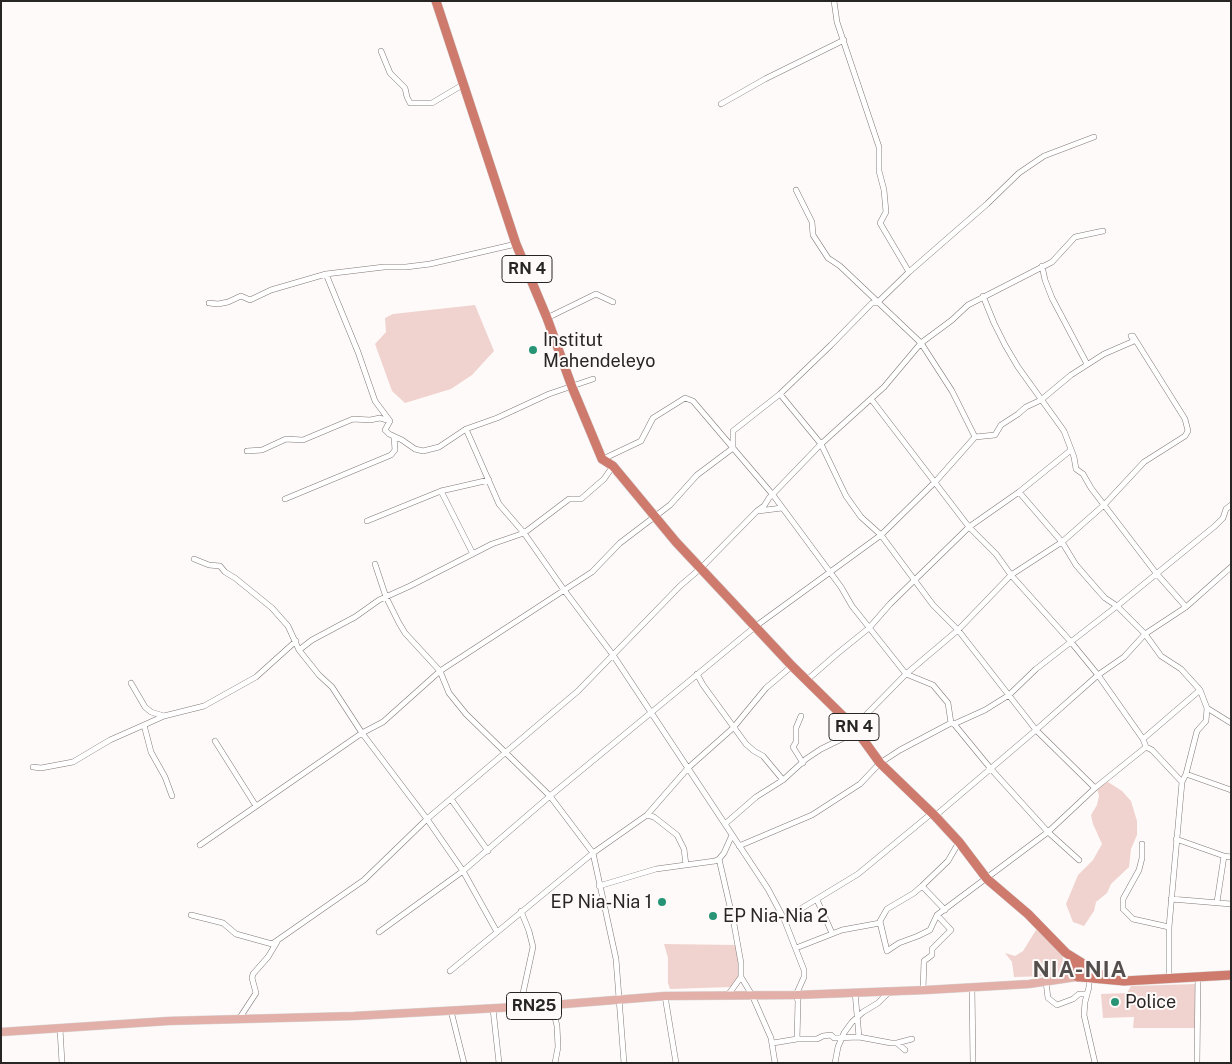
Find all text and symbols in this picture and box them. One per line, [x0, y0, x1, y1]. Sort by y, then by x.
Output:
road number: RN 4 [502, 255, 552, 282]
place label: Institut Mahendeleyo [543, 329, 655, 372]
marker: Institut Mahendeleyo [527, 344, 539, 356]
road number: RN 4 [829, 714, 879, 740]
place label: EP Nia-Nia 1 [550, 891, 652, 913]
marker: EP Nia-Nia 1 [656, 896, 668, 908]
place label: EP Nia-Nia 2 [723, 905, 828, 927]
marker: EP Nia-Nia 2 [707, 910, 719, 922]
district label: NIA-NIA [1032, 957, 1128, 983]
place label: Police [1125, 991, 1176, 1013]
road number: RN25 [506, 992, 562, 1019]
marker: Police [1109, 996, 1121, 1008]

